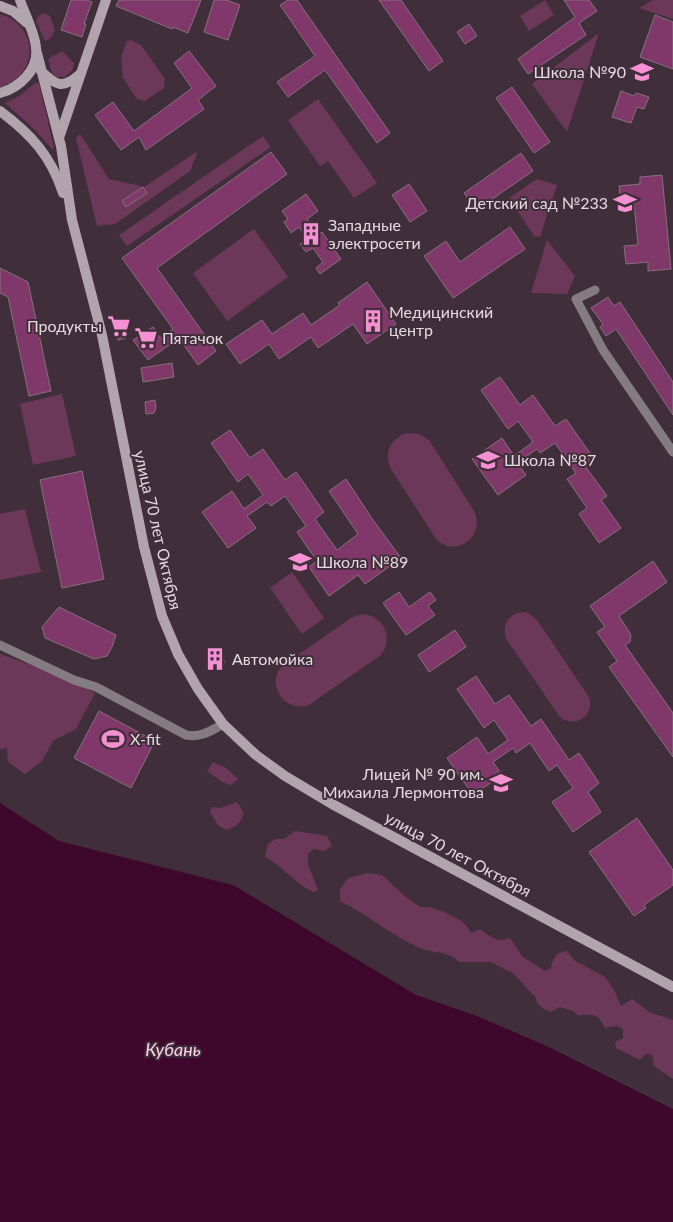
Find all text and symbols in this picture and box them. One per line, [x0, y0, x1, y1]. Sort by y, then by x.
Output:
school or university icon: Школа №90 [629, 59, 655, 85]
place label: Школа №90 [534, 62, 626, 81]
school or university icon: Детский сад №233 [612, 190, 638, 216]
place label: Детский сад №233 [465, 193, 608, 212]
place label: Западные электросети [328, 215, 421, 252]
building icon: Западные электросети [298, 221, 324, 247]
place label: Медицинский центр [389, 302, 493, 339]
building icon: Медицинский центр [360, 308, 386, 334]
supermarket icon: Продукты [106, 313, 132, 339]
place label: Продукты [27, 316, 102, 335]
supermarket icon: Пятачок [133, 325, 159, 351]
place label: Пятачок [162, 328, 224, 347]
school or university icon: Школа №87 [475, 447, 501, 473]
street label: улица 70 лет Октября [131, 448, 186, 611]
place label: Школа №87 [504, 450, 596, 469]
school or university icon: Школа №89 [287, 549, 313, 575]
place label: Школа №89 [316, 552, 408, 571]
building icon: Автомойка [202, 646, 228, 672]
place label: Автомойка [232, 649, 313, 668]
sports icon: X-fit [100, 726, 126, 752]
place label: X-fit [130, 729, 161, 748]
place label: Лицей № 90 им. Михаила Лермонтова [323, 764, 484, 801]
school or university icon: Лицей № 90 им. Михаила Лермонтова [488, 770, 514, 796]
street label: улица 70 лет Октября [382, 807, 535, 900]
water label: Кубань [145, 1038, 201, 1060]

